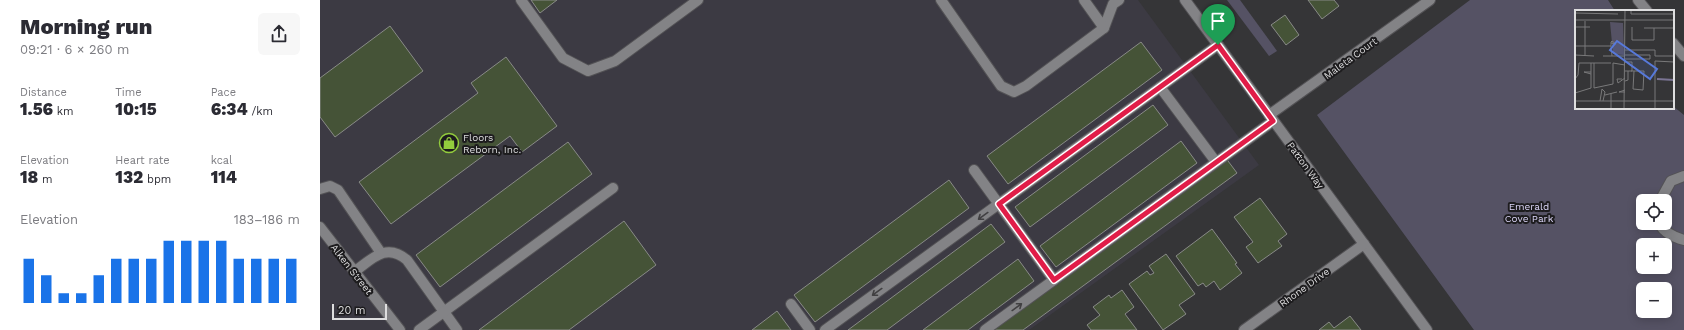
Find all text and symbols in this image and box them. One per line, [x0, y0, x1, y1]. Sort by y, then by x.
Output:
pin [1201, 4, 1235, 45]
icon: arrive [1207, 10, 1229, 32]
inset map [1575, 10, 1674, 109]
button: share [258, 13, 300, 55]
text: Morning run [20, 14, 152, 39]
street label: Maleta Court [1322, 35, 1380, 81]
text: 09:21 · 6 × 260 m [20, 42, 129, 57]
text: Distance [20, 86, 67, 99]
text: Time [115, 86, 142, 99]
text: Pace [211, 86, 236, 99]
text: 1.56 [20, 99, 53, 119]
text: 10:15 [115, 99, 157, 119]
text: 6:34 [211, 99, 248, 119]
text: km [53, 105, 74, 118]
text: /km [248, 105, 273, 118]
shop icon: Floors Reborn, Inc. [438, 132, 460, 154]
place label: Floors Reborn, Inc. [463, 132, 521, 155]
street label: Patton Way [1285, 140, 1327, 191]
text: Elevation [20, 154, 69, 167]
text: Heart rate [115, 154, 170, 167]
text: kcal [211, 154, 232, 167]
text: 18 [20, 167, 38, 187]
text: 132 [115, 167, 143, 187]
text: 114 [211, 167, 237, 187]
text: m [38, 173, 53, 186]
text: bpm [143, 173, 171, 186]
map controls [1636, 194, 1672, 318]
button: locate [1636, 194, 1672, 230]
park label: Emerald Cove Park [1505, 201, 1554, 224]
text: Elevation [20, 212, 78, 227]
text: 183–186 m [234, 212, 300, 227]
one-way arrow [977, 212, 988, 220]
button: + [1636, 238, 1672, 274]
street label: Alken Street [329, 242, 375, 297]
street label: Rhone Drive [1277, 265, 1332, 309]
button: − [1636, 282, 1672, 318]
one-way arrow [872, 288, 883, 296]
scale bar [332, 302, 387, 321]
one-way arrow [1011, 303, 1022, 311]
text: 20 m [338, 304, 366, 317]

